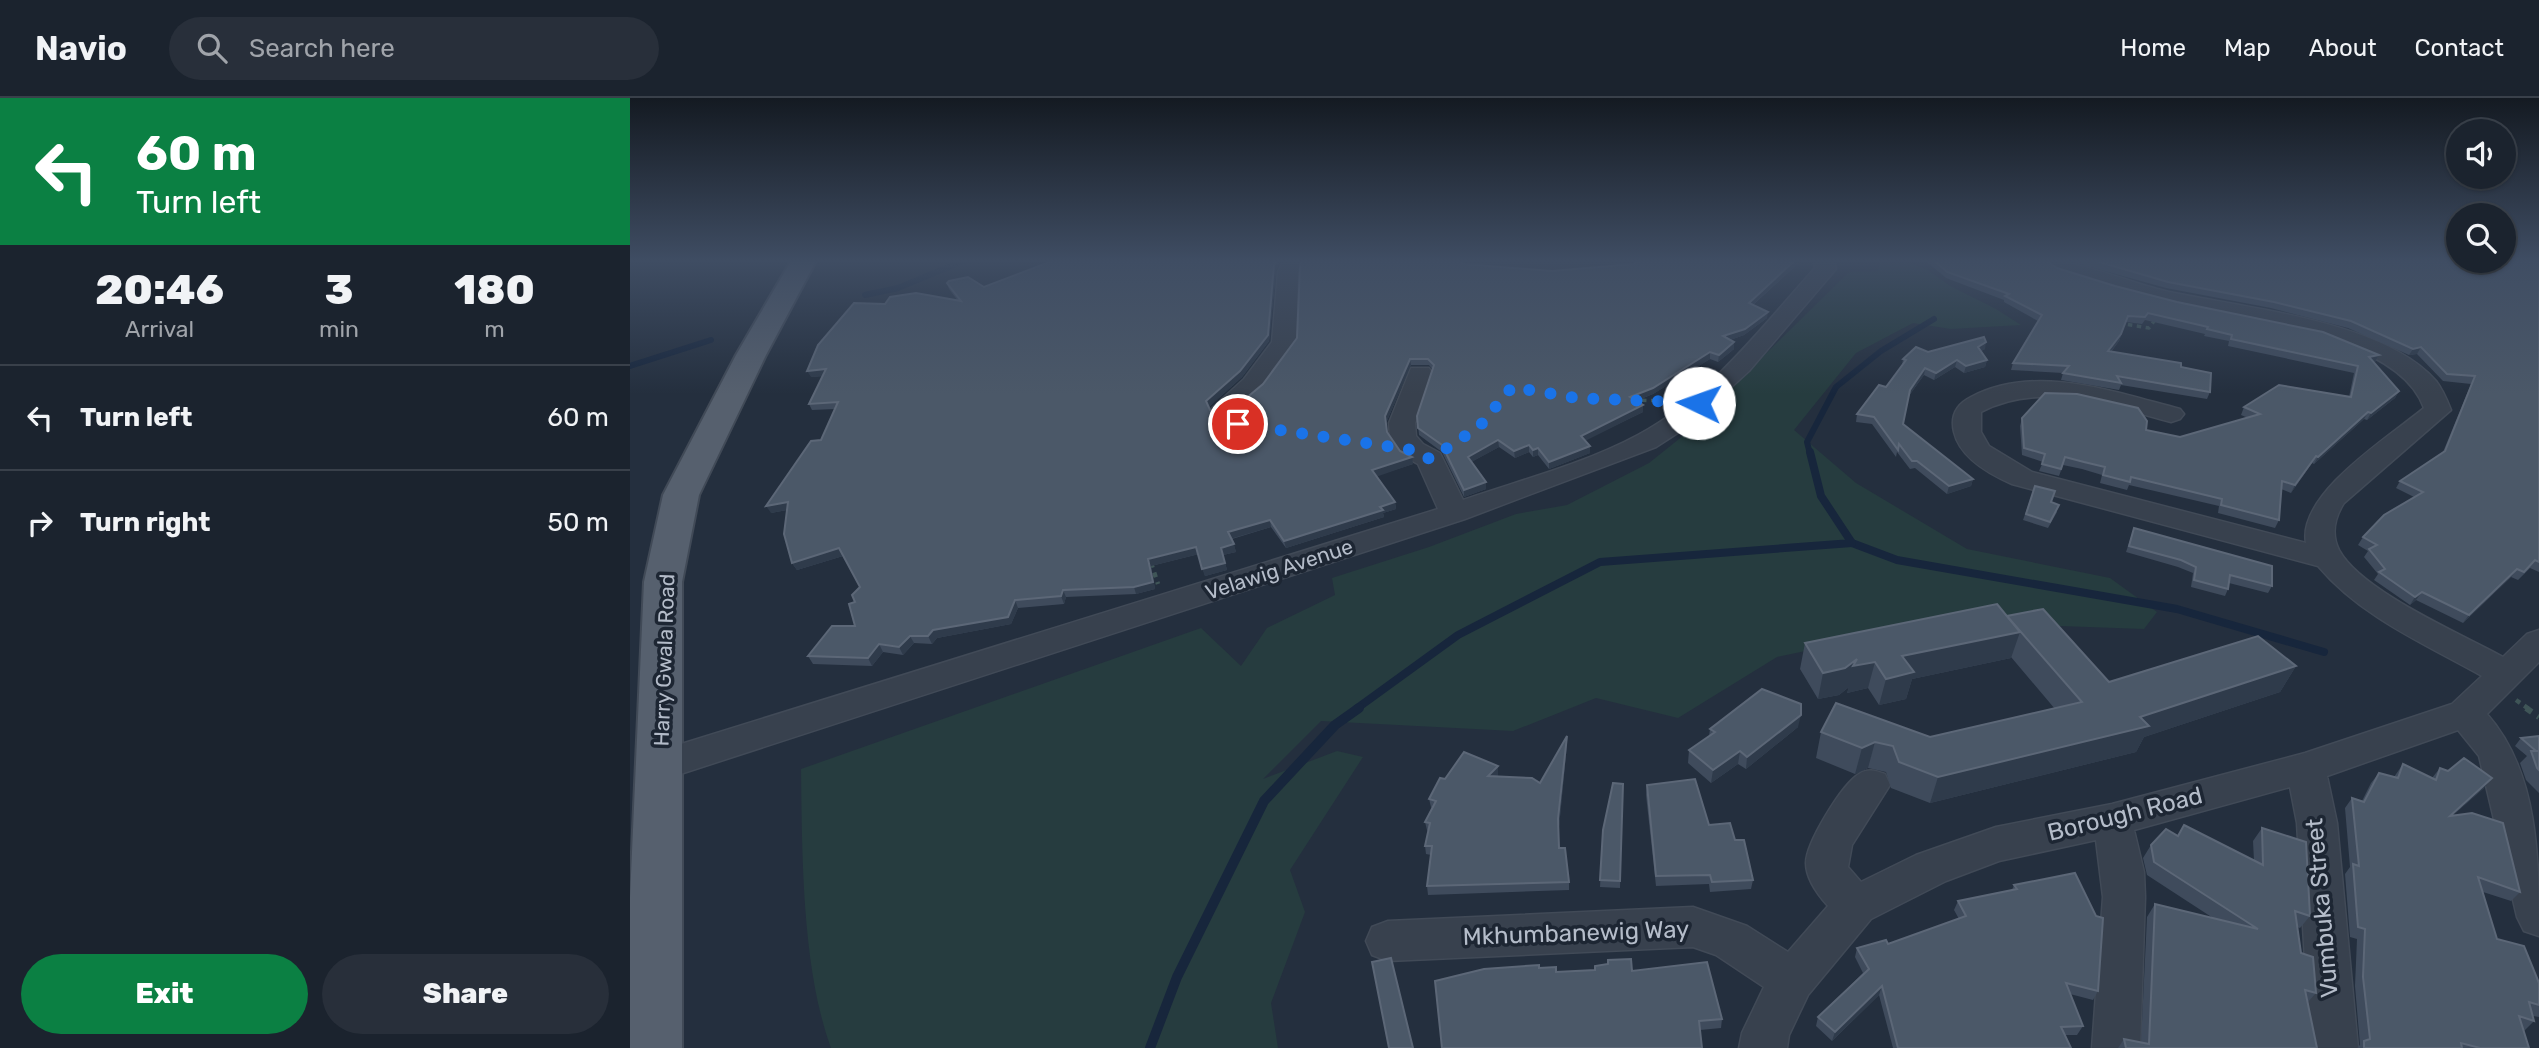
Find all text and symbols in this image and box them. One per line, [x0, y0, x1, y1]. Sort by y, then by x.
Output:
search box [169, 17, 659, 80]
text: Navio [35, 29, 127, 68]
icon: search [193, 29, 231, 67]
text: Search here [249, 33, 395, 64]
text: Home [2120, 34, 2186, 62]
text: Map [2224, 34, 2271, 62]
text: About [2309, 34, 2377, 62]
text: Contact [2415, 34, 2504, 62]
map controls [2446, 119, 2516, 273]
button: sound [2446, 119, 2516, 189]
text: 60 m [136, 124, 257, 182]
icon: left [21, 126, 112, 217]
text: Turn left [136, 183, 261, 221]
button: search [2446, 203, 2516, 273]
text: 20:46 [95, 265, 224, 315]
text: 3 [325, 265, 353, 315]
text: 180 [454, 265, 535, 315]
text: Arrival [125, 315, 194, 343]
text: min [319, 315, 359, 343]
text: m [484, 315, 505, 343]
position arrow [1662, 366, 1736, 440]
pin [1208, 394, 1268, 454]
icon: left [21, 399, 59, 437]
text: Turn left [80, 402, 192, 433]
text: 60 m [547, 402, 609, 433]
icon: arrive [1219, 405, 1257, 443]
icon: right [21, 504, 59, 542]
text: Turn right [80, 507, 210, 538]
text: 50 m [548, 507, 609, 538]
street label: Velawig Avenue [1202, 533, 1356, 605]
street label: Harry Gwala Road [648, 573, 680, 747]
street label: Borough Road [2045, 781, 2205, 847]
street label: Vumbuka Street [2300, 817, 2344, 999]
street label: Mkhumbanewig Way [1462, 915, 1690, 951]
button: Exit [21, 954, 308, 1034]
button: Share [322, 954, 609, 1034]

